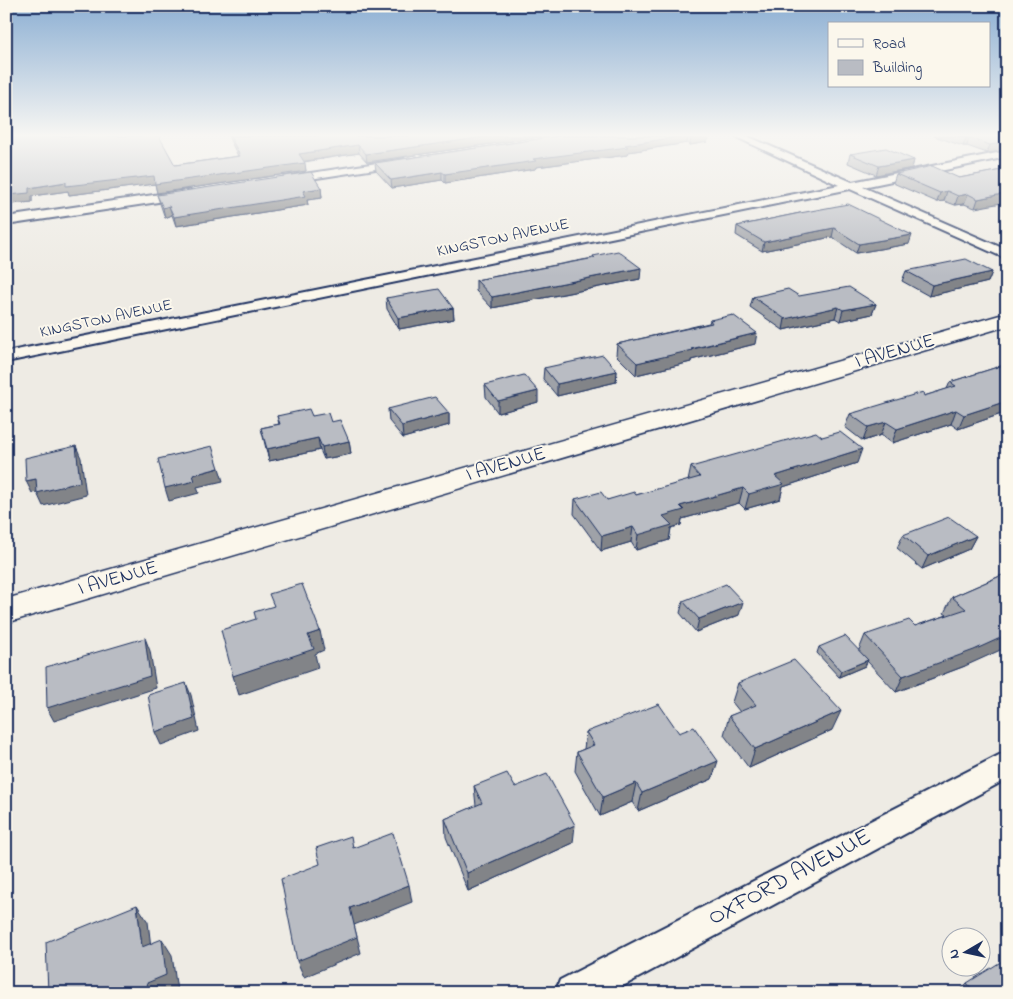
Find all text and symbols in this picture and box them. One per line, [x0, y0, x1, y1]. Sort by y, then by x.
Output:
legend [828, 22, 990, 88]
text: Road [873, 33, 906, 55]
text: Building [872, 57, 922, 80]
street label: KINGSTON AVENUE [435, 212, 571, 264]
street label: KINGSTON AVENUE [38, 293, 174, 345]
street label: I AVENUE [852, 327, 938, 377]
street label: I AVENUE [463, 440, 549, 490]
street label: I AVENUE [75, 554, 161, 604]
street label: OXFORD AVENUE [702, 820, 878, 936]
north arrow [940, 926, 990, 976]
text: N [944, 947, 966, 960]

